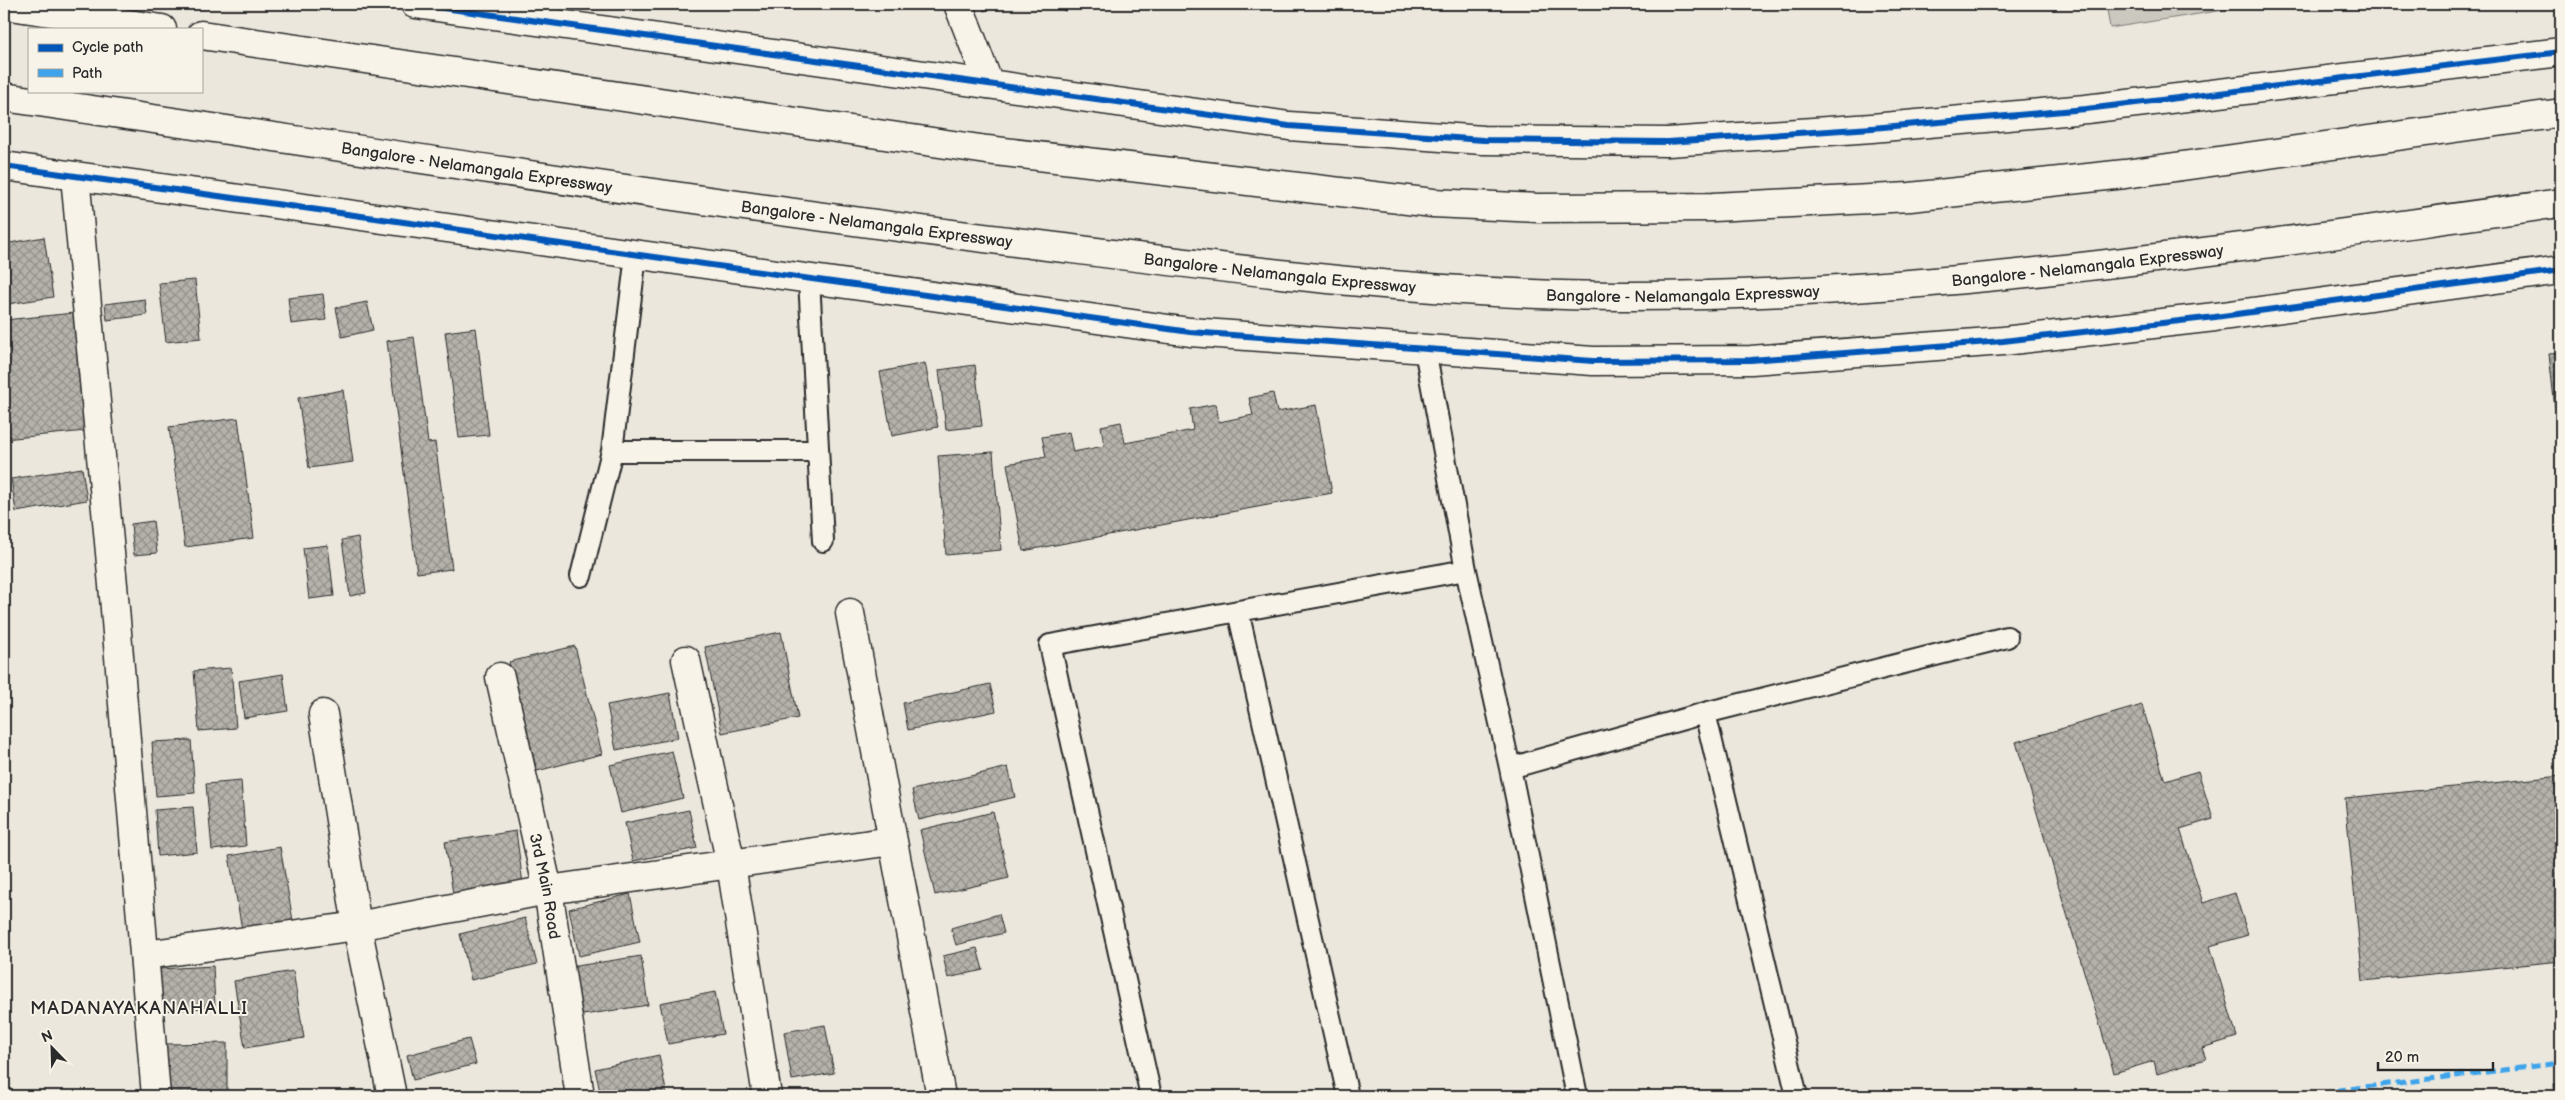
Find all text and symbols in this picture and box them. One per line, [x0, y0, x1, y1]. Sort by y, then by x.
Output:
legend [28, 28, 202, 92]
text: Cycle path [72, 38, 143, 57]
text: Path [72, 64, 102, 83]
street label: Bangalore - Nelamangala Expressway [340, 139, 614, 198]
street label: Bangalore - Nelamangala Expressway [740, 198, 1014, 253]
street label: Bangalore - Nelamangala Expressway [1951, 241, 2226, 291]
street label: Bangalore - Nelamangala Expressway [1142, 250, 1417, 298]
street label: Bangalore - Nelamangala Expressway [1546, 282, 1821, 307]
street label: 3rd Main Road [524, 832, 563, 941]
district label: MADANAYAKANAHALLI [30, 997, 248, 1020]
north arrow [28, 1022, 78, 1072]
text: N [39, 1027, 55, 1046]
scale bar [2378, 1040, 2492, 1072]
text: 20 m [2385, 1048, 2419, 1067]

